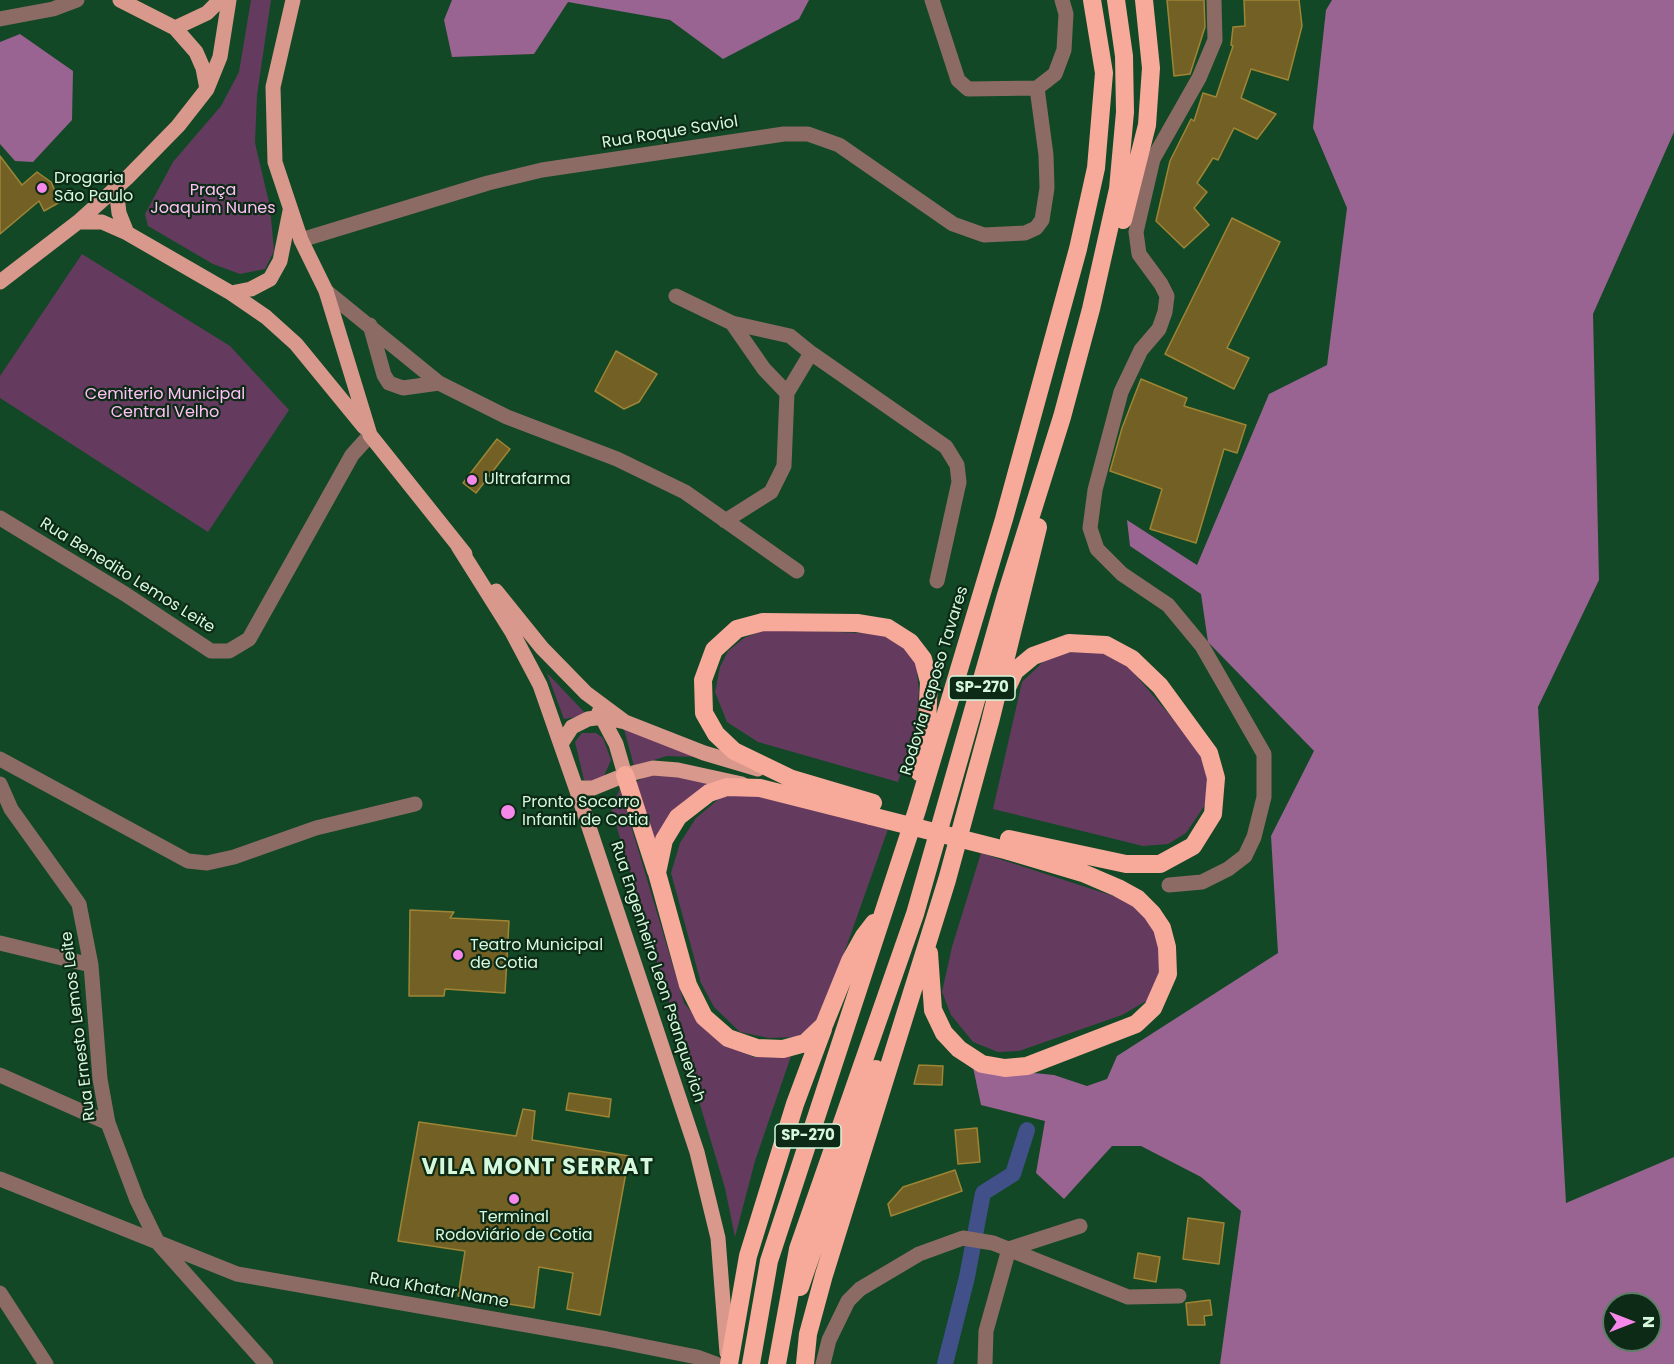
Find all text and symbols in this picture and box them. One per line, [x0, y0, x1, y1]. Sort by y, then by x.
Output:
street label: Rua Roque Saviol [601, 113, 739, 153]
place label: Drogaria São Paulo [54, 169, 133, 207]
marker: Drogaria São Paulo [35, 181, 49, 195]
park label: Praça Joaquim Nunes [150, 181, 276, 219]
park label: Cemiterio Municipal Central Velho [85, 385, 245, 423]
place label: Ultrafarma [484, 470, 571, 490]
marker: Ultrafarma [465, 473, 479, 487]
street label: Rua Benedito Lemos Leite [36, 514, 218, 638]
street label: Rodovia Raposo Tavares [897, 584, 973, 778]
road number: SP-270 [949, 676, 1015, 700]
place label: Pronto Socorro Infantil de Cotia [522, 793, 649, 831]
marker: Pronto Socorro Infantil de Cotia [499, 803, 517, 821]
street label: Rua Engenheiro Leon Psanquevich [606, 839, 708, 1105]
street label: Rua Ernesto Lemos Leite [58, 930, 100, 1122]
place label: Teatro Municipal de Cotia [470, 936, 603, 974]
marker: Teatro Municipal de Cotia [451, 948, 465, 962]
road number: SP-270 [775, 1124, 841, 1148]
district label: VILA MONT SERRAT [422, 1155, 654, 1181]
marker: Terminal Rodoviário de Cotia [507, 1192, 521, 1206]
place label: Terminal Rodoviário de Cotia [435, 1208, 593, 1246]
street label: Rua Khatar Name [368, 1269, 510, 1313]
north arrow [1602, 1292, 1662, 1352]
text: N [1637, 1316, 1660, 1328]

